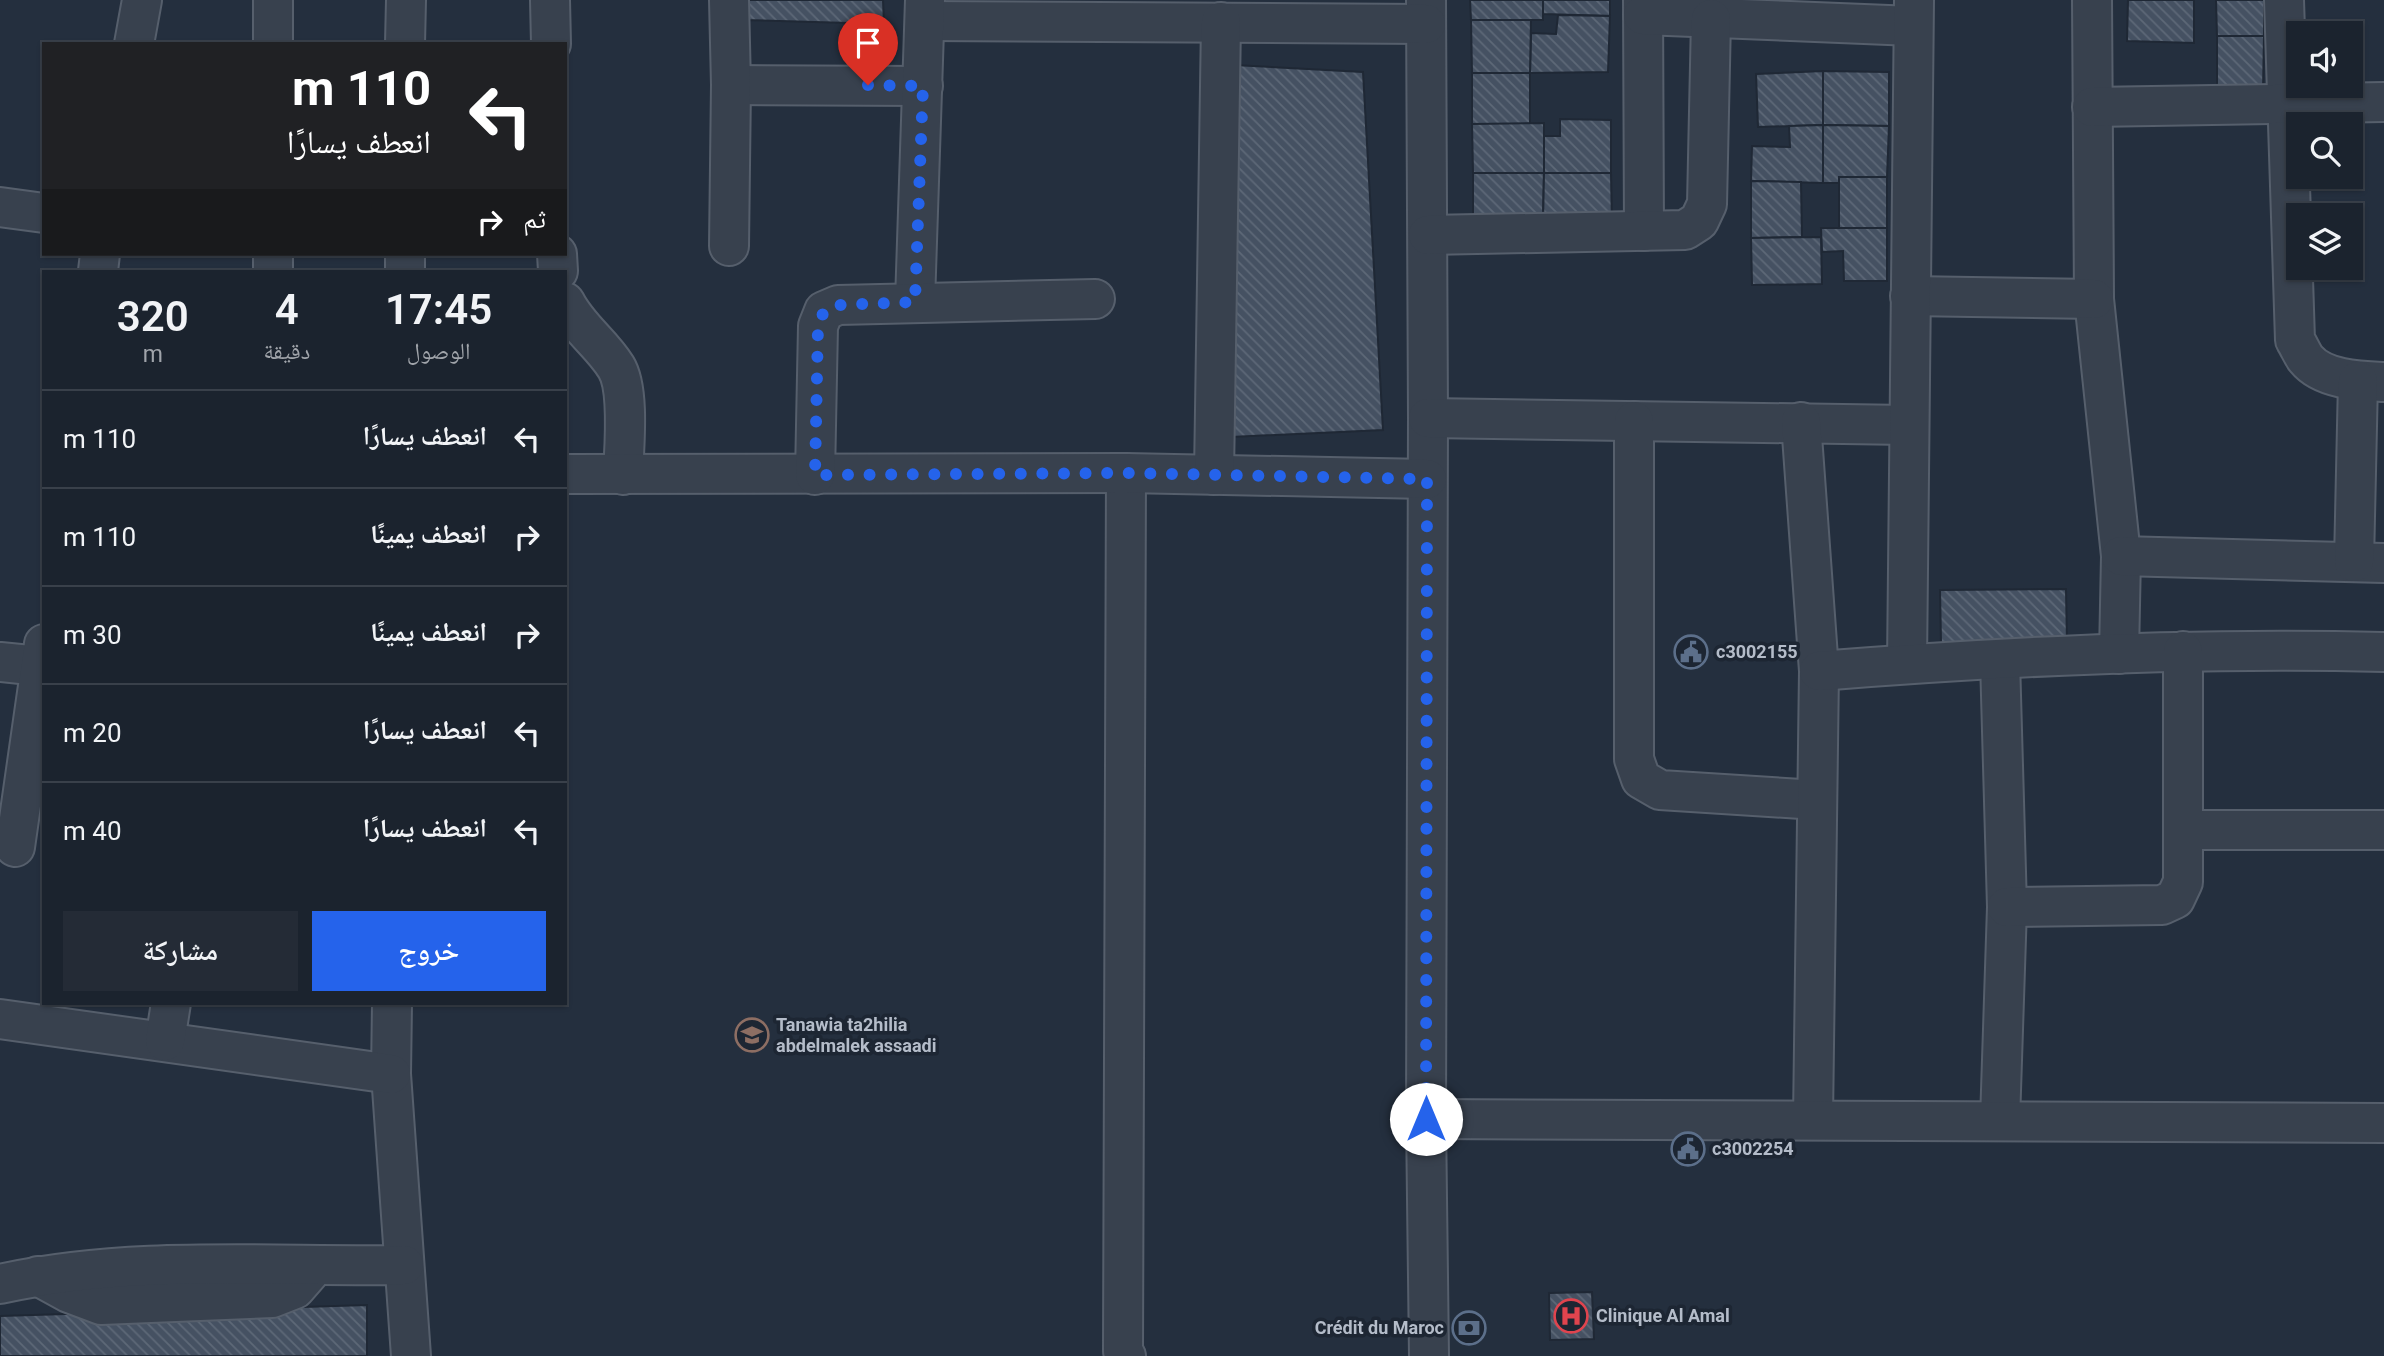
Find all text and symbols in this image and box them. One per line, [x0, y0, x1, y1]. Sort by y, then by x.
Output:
pin [838, 13, 898, 85]
map controls [2286, 21, 2363, 280]
button: sound [2286, 21, 2363, 98]
icon: arrive [849, 24, 887, 62]
text: 110 m [292, 60, 431, 117]
icon: left [455, 70, 546, 161]
button: search [2286, 112, 2363, 189]
text: انعطف يسارًا [287, 123, 431, 161]
icon: right [471, 203, 509, 241]
button: layers [2286, 203, 2363, 280]
text: ثم [523, 204, 546, 234]
text: 4 [275, 285, 299, 334]
text: 17:45 [385, 285, 492, 334]
text: 320 [117, 292, 189, 341]
text: دقيقة [263, 338, 310, 365]
text: الوصول [407, 338, 470, 365]
text: m [143, 341, 163, 368]
icon: left [508, 420, 546, 458]
text: انعطف يسارًا [363, 421, 487, 451]
text: 110 m [63, 424, 136, 454]
icon: right [508, 518, 546, 556]
text: انعطف يمينًا [370, 519, 487, 549]
text: 110 m [63, 522, 136, 552]
icon: right [508, 616, 546, 654]
text: انعطف يمينًا [370, 617, 487, 647]
text: 30 m [63, 620, 122, 650]
public building icon: c3002155 [1672, 633, 1710, 671]
place label: c3002155 [1716, 641, 1798, 662]
icon: left [508, 714, 546, 752]
text: انعطف يسارًا [363, 715, 487, 745]
text: 20 m [63, 718, 122, 748]
icon: left [508, 812, 546, 850]
text: انعطف يسارًا [363, 813, 487, 843]
text: 40 m [63, 816, 122, 846]
button: مشاركة [63, 911, 298, 991]
button: خروج [312, 911, 546, 991]
place label: Tanawia ta2hilia abdelmalek assaadi [776, 1014, 936, 1056]
school or university icon: Tanawia ta2hilia abdelmalek assaadi [733, 1016, 771, 1054]
position arrow [1389, 1082, 1463, 1156]
public building icon: c3002254 [1669, 1130, 1707, 1168]
place label: c3002254 [1712, 1138, 1794, 1159]
hospital icon: Clinique Al Amal [1552, 1297, 1590, 1335]
place label: Clinique Al Amal [1596, 1305, 1730, 1326]
bank icon: Crédit du Maroc [1450, 1309, 1488, 1347]
place label: Crédit du Maroc [1315, 1317, 1444, 1338]

